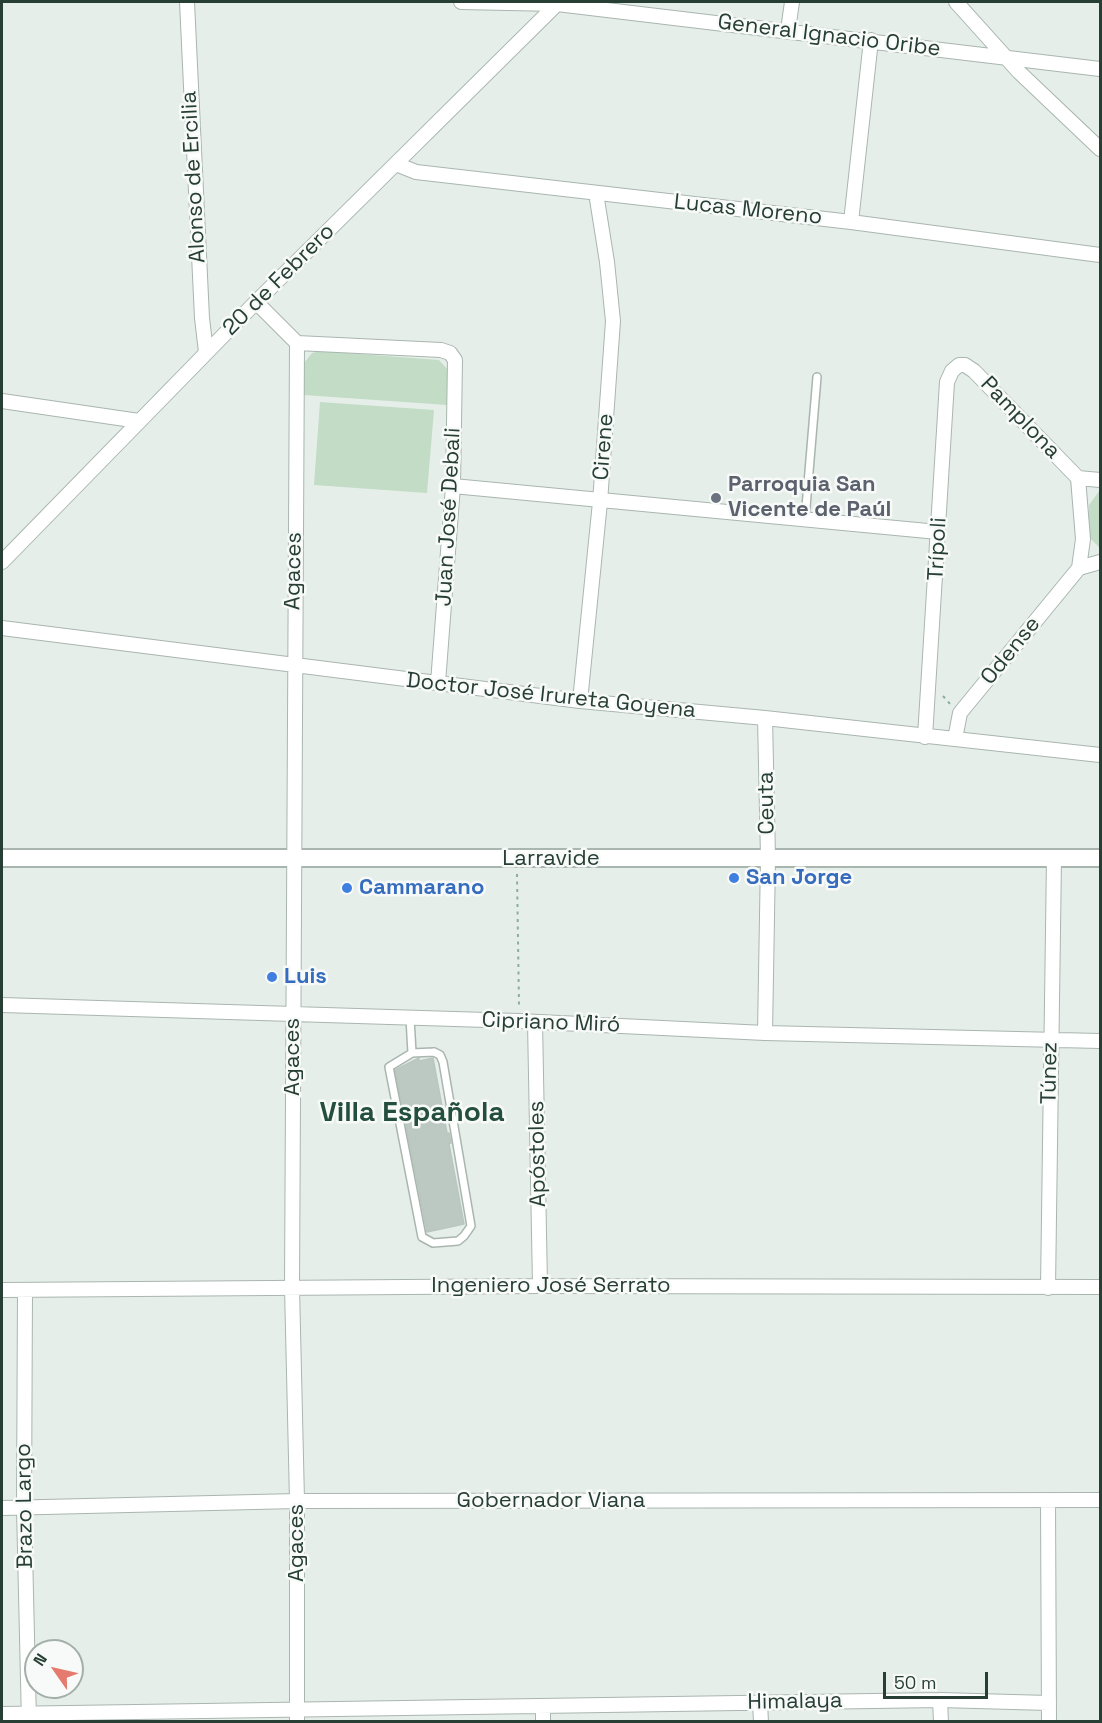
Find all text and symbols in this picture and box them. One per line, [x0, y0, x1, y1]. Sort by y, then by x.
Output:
street label: General Ignacio Oribe [716, 9, 942, 63]
street label: Alonso de Ercilia [176, 90, 212, 264]
street label: Lucas Moreno [673, 189, 823, 231]
street label: 20 de Febrero [218, 219, 340, 341]
street label: Pamplona [974, 371, 1066, 465]
street label: Cirene [588, 413, 620, 481]
street label: Juan José Debali [431, 427, 467, 607]
place label: Parroquia San Vicente de Paúl [728, 472, 891, 524]
marker: Parroquia San Vicente de Paúl [709, 491, 723, 505]
street label: Trípoli [923, 517, 953, 581]
street label: Agaces [280, 532, 308, 610]
street label: Odense [976, 612, 1046, 690]
street label: Doctor José Irureta Goyena [405, 668, 697, 724]
street label: Ceuta [753, 771, 781, 835]
street label: Larravide [502, 846, 600, 872]
place label: San Jorge [746, 865, 852, 891]
marker: San Jorge [727, 871, 741, 885]
place label: Cammarano [359, 875, 484, 901]
marker: Cammarano [340, 881, 354, 895]
place label: Luis [284, 964, 327, 990]
marker: Luis [265, 970, 279, 984]
street label: Cipriano Miró [481, 1007, 621, 1039]
street label: Agaces [280, 1018, 306, 1096]
street label: Túnez [1036, 1042, 1064, 1104]
district label: Villa Española [319, 1096, 505, 1130]
street label: Apóstoles [524, 1101, 552, 1207]
street label: Ingeniero José Serrato [431, 1273, 671, 1299]
street label: Brazo Largo [11, 1443, 39, 1569]
street label: Gobernador Viana [457, 1488, 645, 1514]
street label: Agaces [284, 1504, 310, 1582]
north arrow [24, 1639, 84, 1699]
text: N [29, 1649, 52, 1670]
scale bar [886, 1660, 991, 1698]
text: 50 m [894, 1671, 936, 1694]
street label: Himalaya [747, 1688, 843, 1716]

